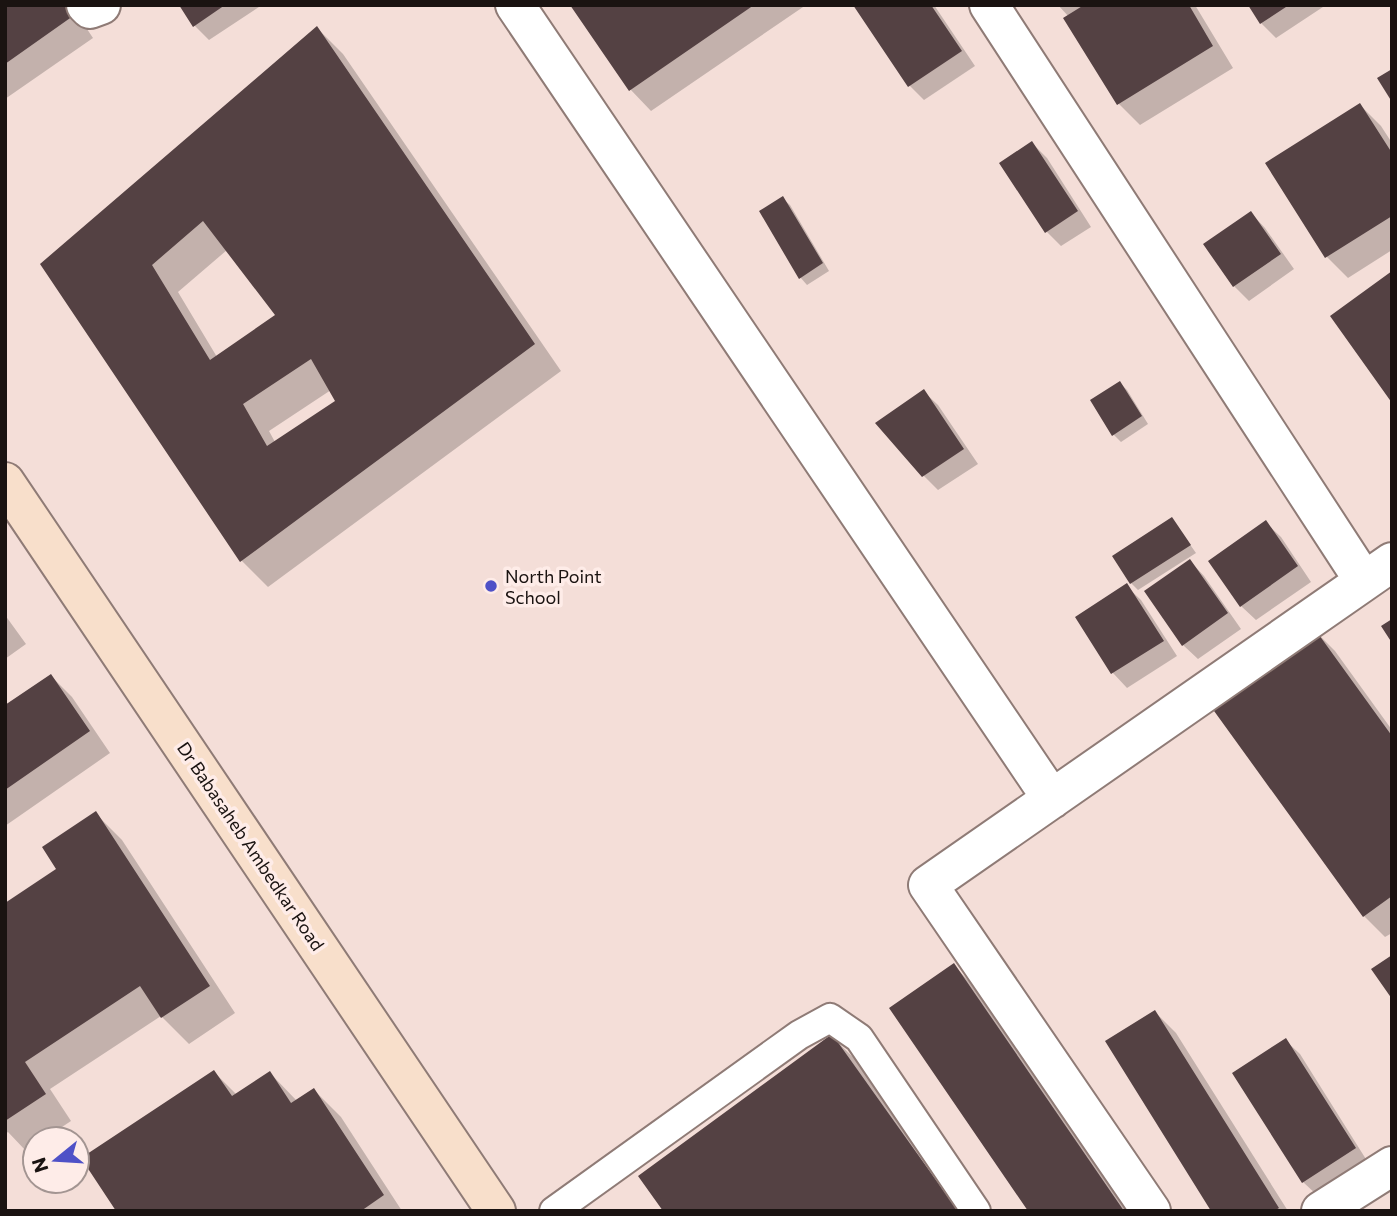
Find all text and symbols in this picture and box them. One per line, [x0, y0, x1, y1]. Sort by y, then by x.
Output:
place label: North Point School [505, 565, 602, 608]
marker: North Point School [483, 578, 499, 594]
street label: Dr Babasaheb Ambedkar Road [173, 737, 329, 955]
north arrow [21, 1125, 91, 1195]
text: N [26, 1155, 52, 1176]

